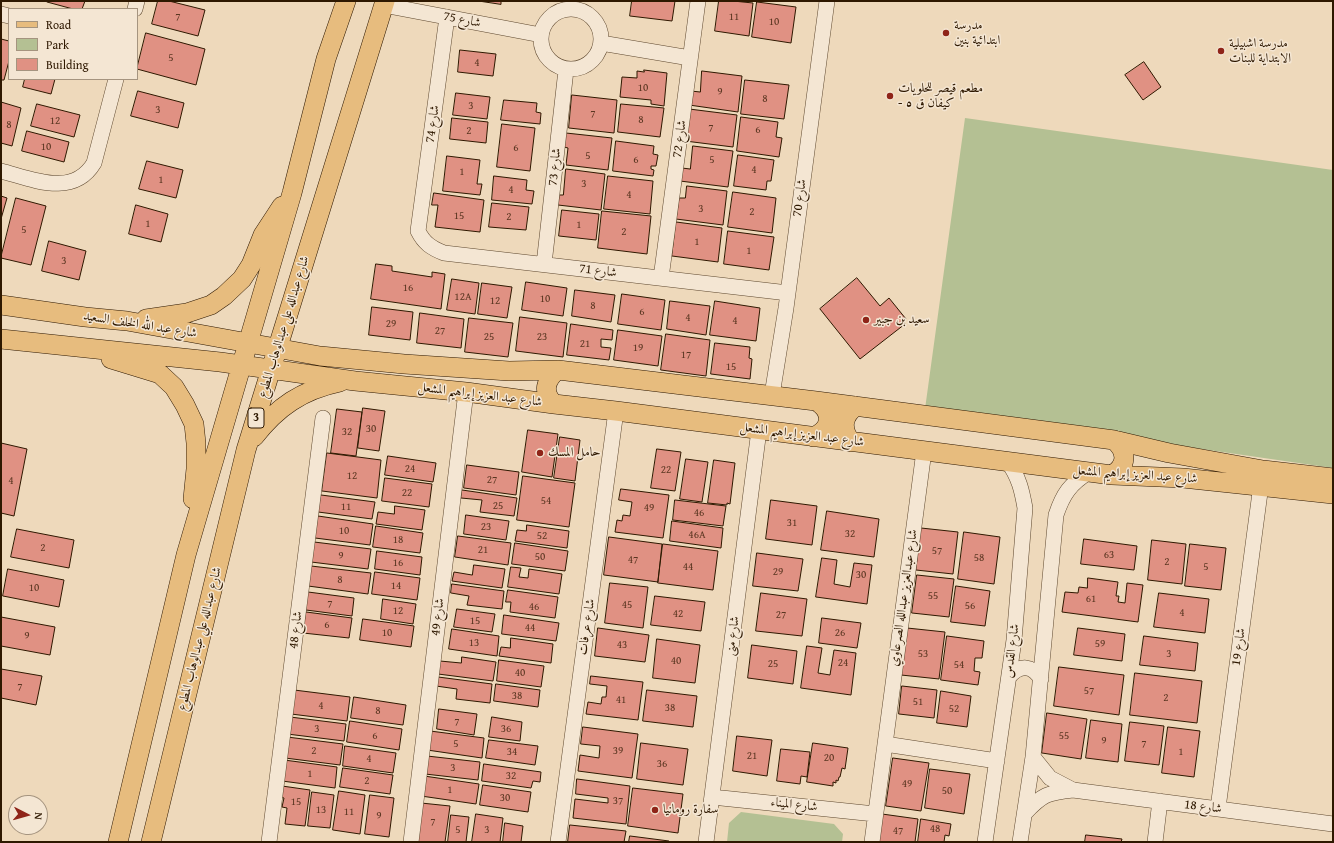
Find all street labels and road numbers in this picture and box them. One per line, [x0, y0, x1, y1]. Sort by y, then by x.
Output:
street label: شارع 75 [442, 9, 482, 31]
street label: شارع 74 [423, 104, 443, 144]
street label: شارع 72 [670, 119, 690, 159]
street label: شارع 73 [545, 147, 565, 187]
street label: شارع 70 [790, 178, 810, 218]
street label: شارع عبدالله علي عبدالوهاب المطوع [255, 254, 313, 400]
street label: شارع 71 [578, 261, 618, 281]
street label: شارع عبد الله الخلف السعيد [82, 308, 198, 342]
street label: شارع عبد العزيز إبراهيم المشعل [417, 380, 543, 410]
road number: 3 [248, 408, 264, 428]
street label: شارع عبد العزيز إبراهيم المشعل [739, 420, 865, 450]
street label: شارع عبد العزيز إبراهيم المشعل [1072, 463, 1198, 487]
street label: شارع عبدالعزيز عبدالله الصرعاوي [887, 529, 921, 667]
street label: شارع عبدالله علي عبدالوهاب المطوع [175, 565, 225, 713]
street label: شارع 49 [428, 597, 448, 637]
street label: شارع عرفات [575, 598, 599, 656]
street label: شارع 48 [286, 610, 306, 650]
street label: شارع منى [723, 615, 743, 657]
street label: شارع القدس [1001, 623, 1023, 679]
street label: شارع 19 [1229, 627, 1249, 667]
street label: شارع الميناء [770, 795, 818, 815]
street label: شارع 18 [1183, 797, 1223, 817]

